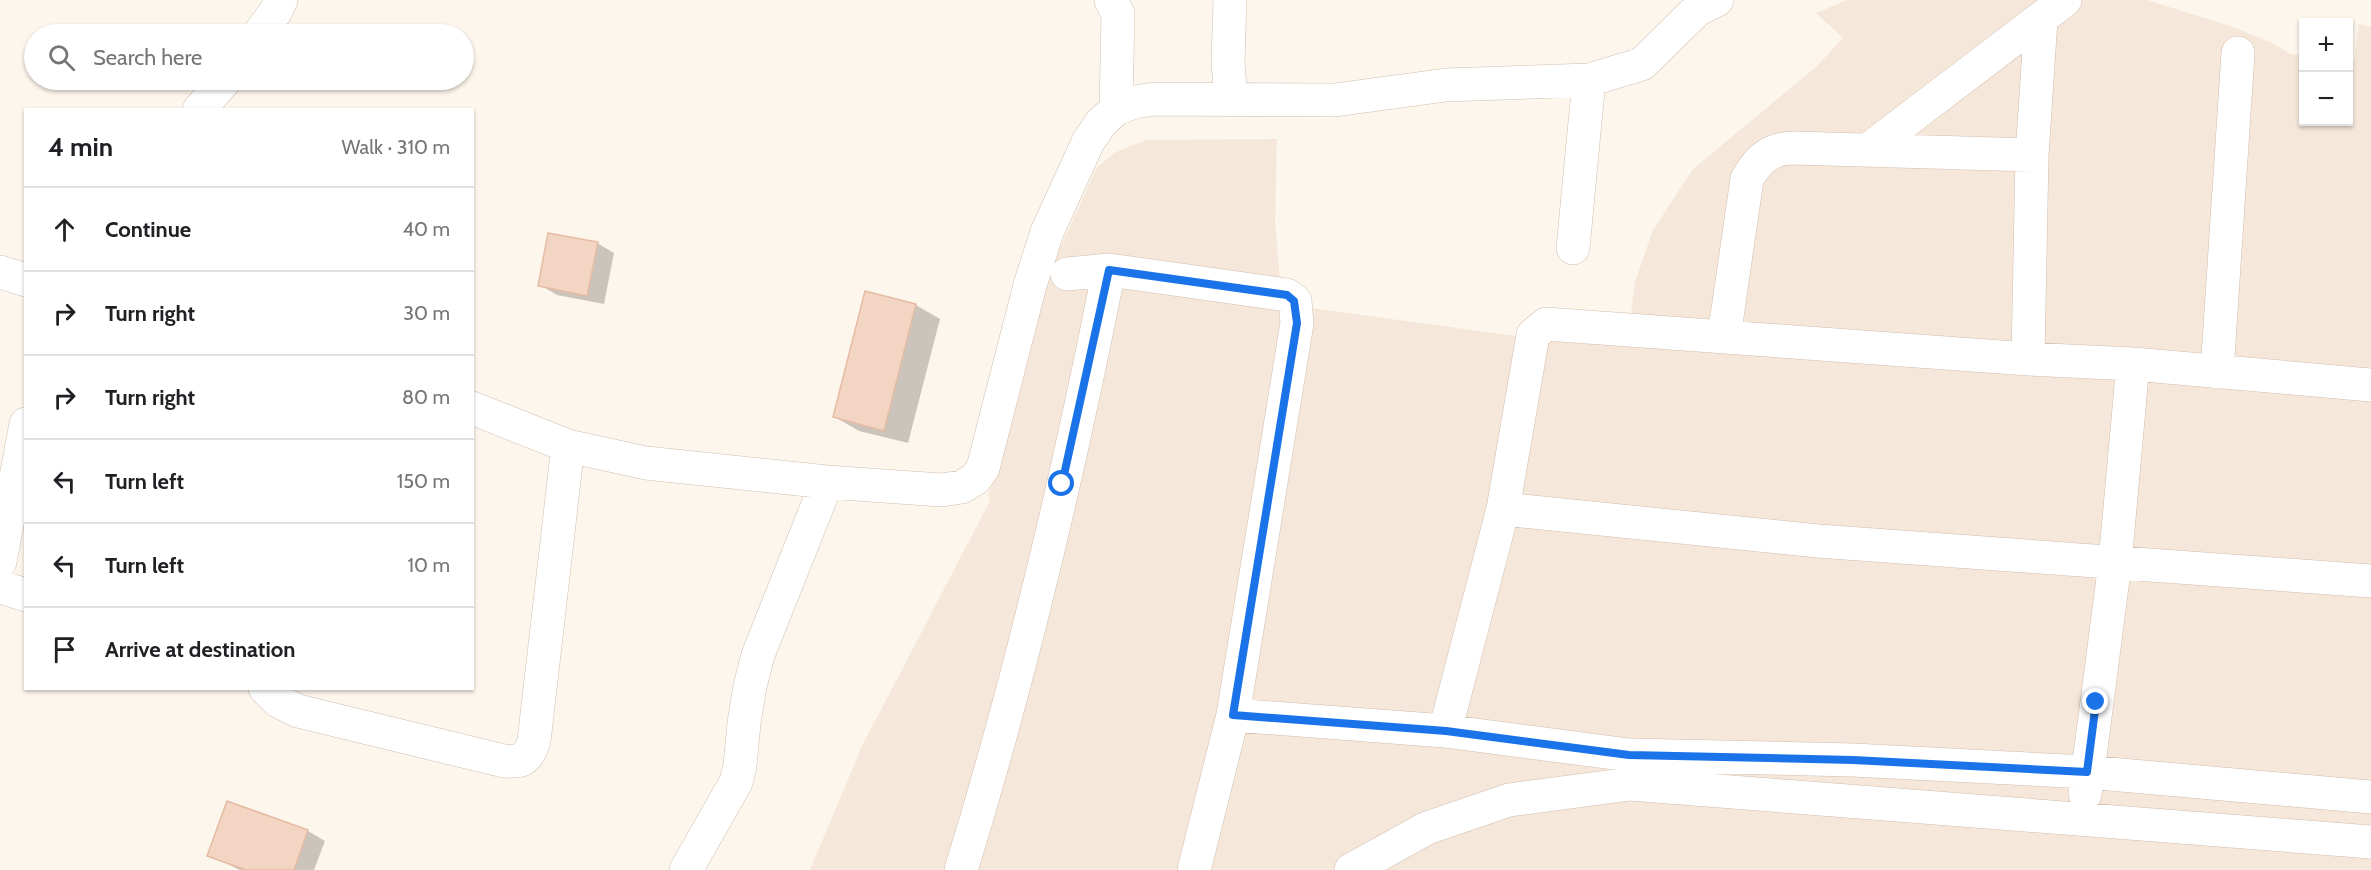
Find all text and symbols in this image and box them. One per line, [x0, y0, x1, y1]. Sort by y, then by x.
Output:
map controls [2299, 18, 2353, 126]
button: + [2299, 18, 2353, 72]
search box [24, 24, 474, 90]
icon: search [45, 41, 78, 74]
text: Search here [93, 44, 202, 71]
button: − [2299, 72, 2353, 126]
text: 4 min [48, 131, 113, 163]
text: Walk · 310 m [342, 135, 450, 159]
icon: ahead [48, 213, 81, 246]
text: Continue [105, 216, 191, 243]
text: 40 m [402, 217, 450, 241]
icon: right [48, 297, 81, 330]
text: Turn right [105, 300, 195, 327]
text: 30 m [403, 301, 450, 325]
icon: right [48, 381, 81, 414]
text: Turn right [105, 384, 195, 411]
text: 80 m [402, 385, 450, 409]
icon: left [48, 465, 81, 498]
text: Turn left [105, 468, 184, 495]
text: 150 m [397, 469, 450, 493]
route start [1048, 470, 1074, 496]
icon: left [48, 549, 81, 582]
text: Turn left [105, 552, 184, 579]
text: 10 m [407, 553, 450, 577]
icon: arrive [48, 633, 81, 666]
text: Arrive at destination [105, 636, 295, 663]
route end [2082, 688, 2108, 714]

